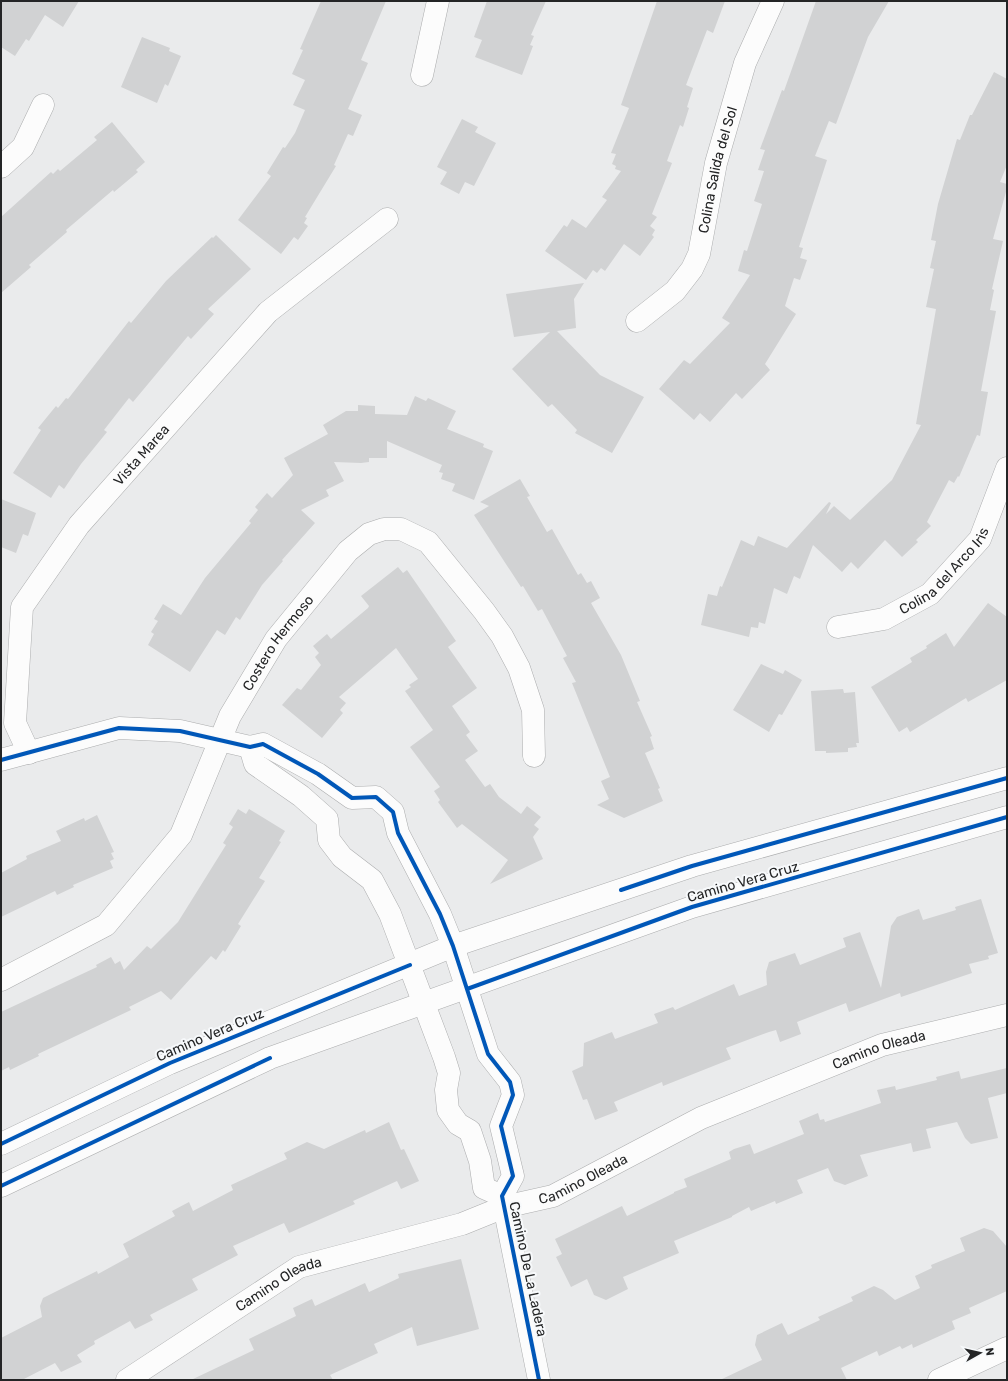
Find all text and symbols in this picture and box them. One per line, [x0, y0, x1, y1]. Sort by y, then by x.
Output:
street label: Colina Salida del Sol [695, 104, 740, 235]
street label: Vista Marea [110, 421, 173, 489]
street label: Colina del Arco Iris [896, 525, 992, 618]
street label: Costero Hermoso [239, 591, 317, 694]
street label: Camino Vera Cruz [685, 858, 801, 906]
street label: Camino Vera Cruz [154, 1005, 266, 1065]
street label: Camino Oleada [830, 1026, 927, 1073]
street label: Camino Oleada [537, 1150, 630, 1207]
street label: Camino De La Ladera [505, 1200, 551, 1338]
street label: Camino Oleada [232, 1253, 323, 1315]
north arrow [960, 1333, 1000, 1373]
text: N [982, 1347, 996, 1357]

